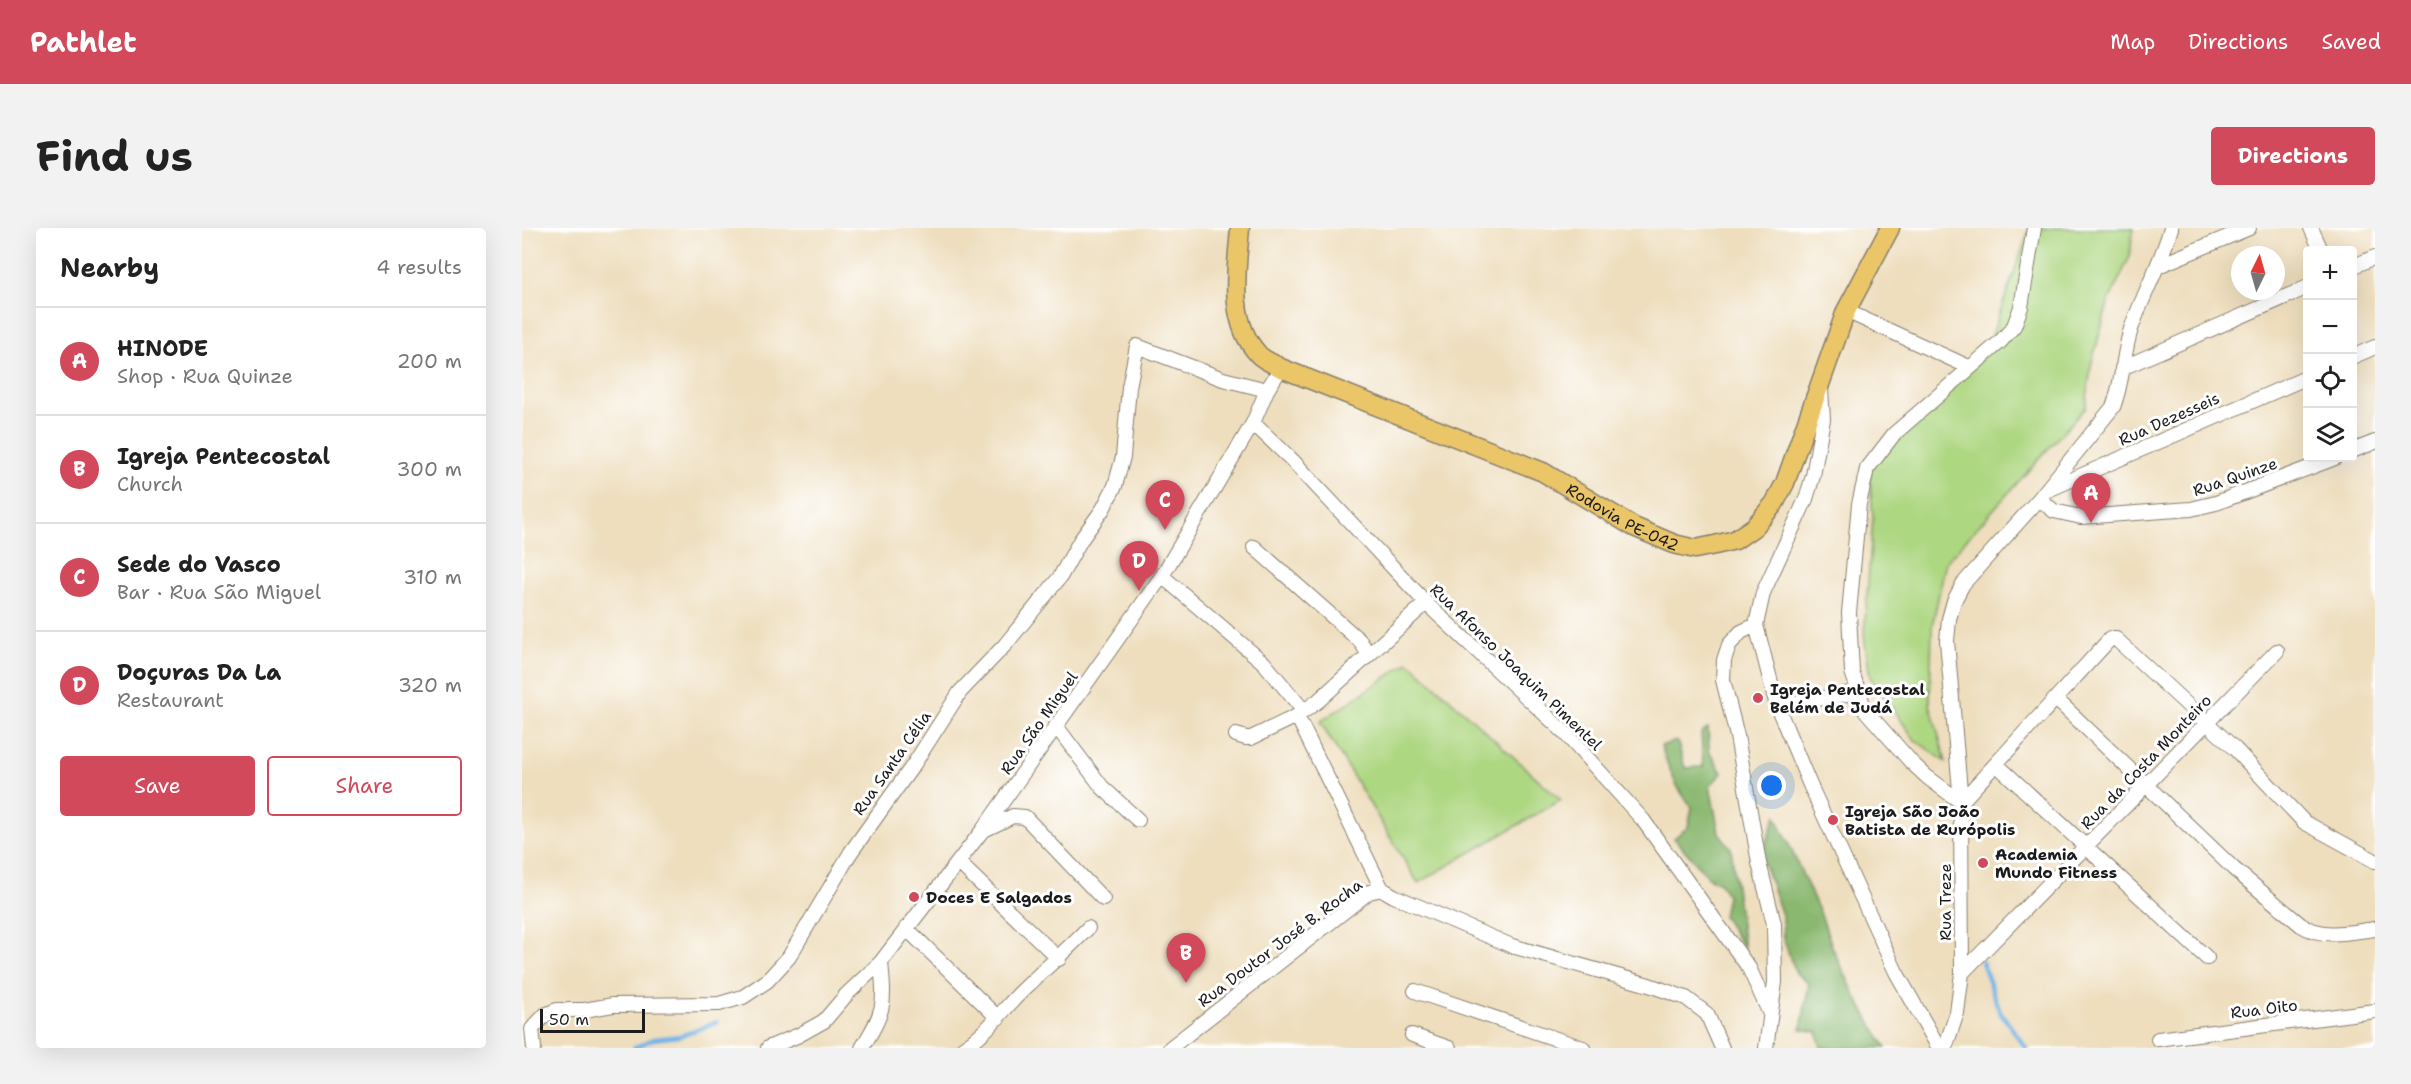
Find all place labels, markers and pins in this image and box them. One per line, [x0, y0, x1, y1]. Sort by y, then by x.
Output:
pin: A [2072, 474, 2110, 523]
pin: C [1146, 480, 1184, 530]
pin: D [1120, 542, 1158, 591]
place label: Igreja Pentecostal Belém de Judá [1770, 679, 1925, 718]
marker: Igreja Pentecostal Belém de Judá [1751, 691, 1765, 705]
place label: Igreja São João Batista de Rurópolis [1845, 801, 2016, 840]
marker: Igreja São João Batista de Rurópolis [1826, 813, 1840, 827]
place label: Academia Mundo Fitness [1995, 844, 2117, 883]
marker: Academia Mundo Fitness [1976, 856, 1990, 870]
place label: Doces E Salgados [926, 887, 1072, 908]
marker: Doces E Salgados [907, 890, 921, 904]
pin: B [1166, 934, 1206, 983]

